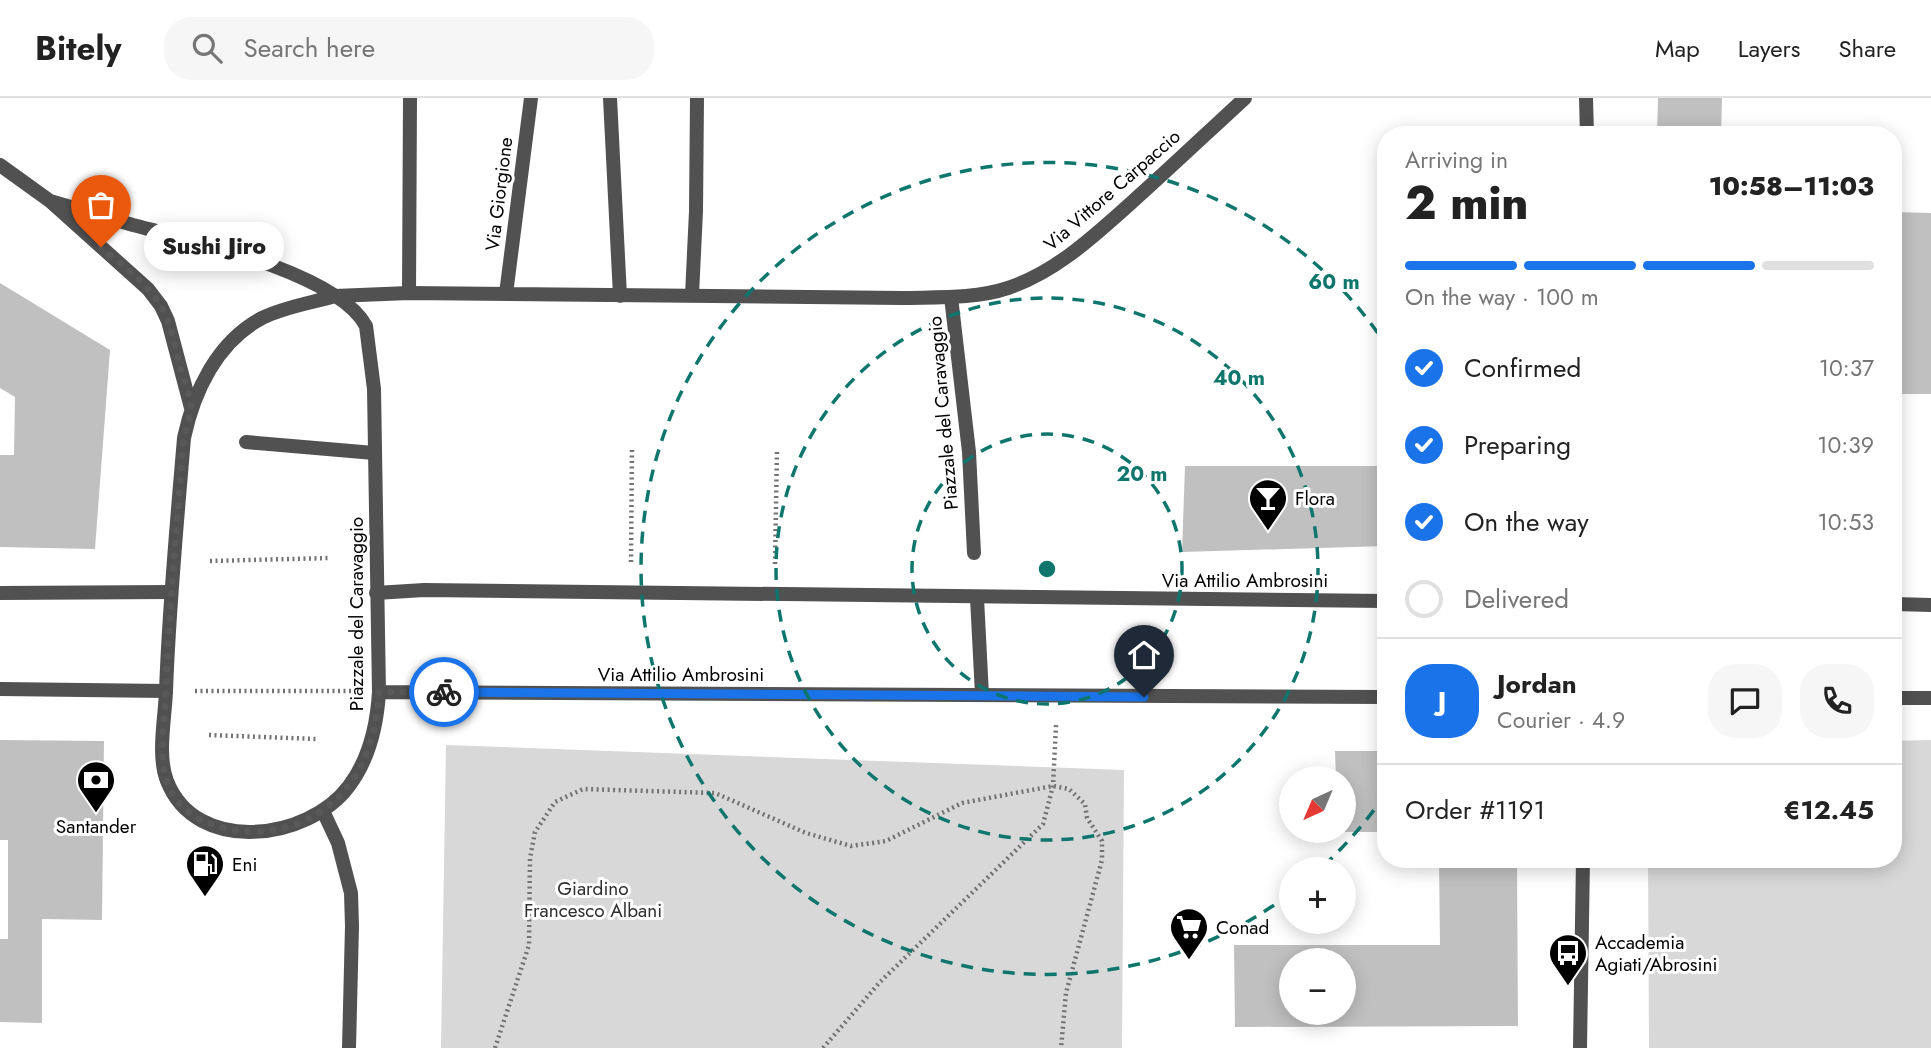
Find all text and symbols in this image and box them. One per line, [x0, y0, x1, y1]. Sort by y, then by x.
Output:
search box [164, 17, 654, 80]
text: Bitely [35, 25, 122, 72]
icon: search [188, 29, 226, 67]
text: Search here [244, 29, 375, 67]
text: Map [1655, 31, 1700, 66]
text: Layers [1738, 31, 1800, 66]
text: Share [1838, 31, 1896, 66]
street label: Via Vittore Carpaccio [1038, 123, 1186, 257]
street label: Via Giorgione [479, 135, 519, 252]
text: Arriving in [1405, 143, 1508, 177]
text: 10:58–11:03 [1709, 167, 1874, 205]
text: 2 min [1405, 170, 1529, 236]
pin [71, 175, 131, 247]
icon: bag [82, 186, 120, 224]
callout: Sushi Jiro [143, 222, 283, 272]
text: Sushi Jiro [162, 229, 266, 263]
text: 60 m [1308, 267, 1360, 297]
text: On the way · 100 m [1405, 280, 1599, 314]
street label: Piazzale del Caravaggio [921, 315, 965, 511]
icon: check [1405, 349, 1443, 387]
text: Confirmed [1464, 349, 1581, 387]
text: 10:37 [1819, 351, 1874, 385]
text: 40 m [1213, 363, 1265, 393]
icon: check [1405, 426, 1443, 464]
text: Preparing [1464, 426, 1571, 464]
text: 10:39 [1817, 428, 1874, 462]
text: 20 m [1116, 459, 1168, 489]
bar icon: Flora [1247, 477, 1289, 532]
place label: Flora [1295, 485, 1335, 512]
icon: check [1405, 503, 1443, 541]
text: On the way [1464, 503, 1589, 541]
text: 10:53 [1817, 505, 1874, 539]
street label: Piazzale del Caravaggio [343, 517, 370, 711]
centre of rings [1035, 557, 1059, 581]
street label: Via Attilio Ambrosini [1162, 567, 1328, 594]
text: Delivered [1464, 580, 1569, 618]
pin [1114, 625, 1174, 697]
icon: home [1125, 636, 1163, 674]
courier [409, 657, 479, 727]
street label: Via Attilio Ambrosini [598, 661, 764, 688]
button: chat [1708, 664, 1782, 738]
button: phone [1800, 664, 1874, 738]
text: Jordan [1497, 665, 1577, 703]
icon: bike [425, 673, 463, 711]
text: J [1438, 682, 1446, 720]
text: Courier · 4.9 [1497, 703, 1625, 737]
bank icon: Santander [75, 759, 117, 814]
north arrow [1279, 766, 1356, 844]
map controls [1279, 766, 1356, 1025]
text: Order #1191 [1405, 791, 1545, 829]
text: €12.45 [1783, 791, 1874, 829]
place label: Santander [56, 813, 137, 840]
fuel station icon: Eni [184, 843, 226, 898]
place label: Eni [232, 851, 257, 878]
button: + [1279, 857, 1356, 934]
park label: Giardino Francesco Albani [524, 875, 662, 924]
supermarket icon: Conad [1168, 906, 1210, 961]
place label: Conad [1216, 914, 1269, 941]
place label: Accademia Agiati/Abrosini [1595, 929, 1717, 978]
bus stop icon: Accademia Agiati/Abrosini [1547, 932, 1589, 987]
button: − [1279, 948, 1356, 1025]

